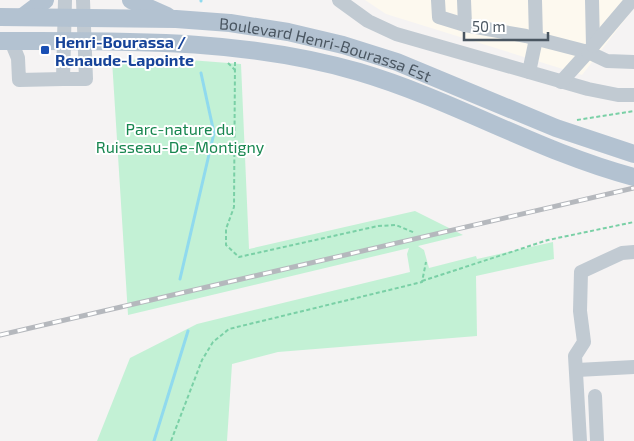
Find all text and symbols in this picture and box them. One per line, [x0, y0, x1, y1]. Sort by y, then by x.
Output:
scale bar [464, 10, 548, 42]
street label: Boulevard Henri-Bourassa Est [219, 13, 434, 85]
text: 50 m [472, 17, 506, 35]
place label: Henri-Bourassa / Renaude-Lapointe [55, 32, 194, 69]
marker: Henri-Bourassa / Renaude-Lapointe [39, 44, 51, 56]
park label: Parc-nature du Ruisseau-De-Montigny [96, 119, 265, 156]

